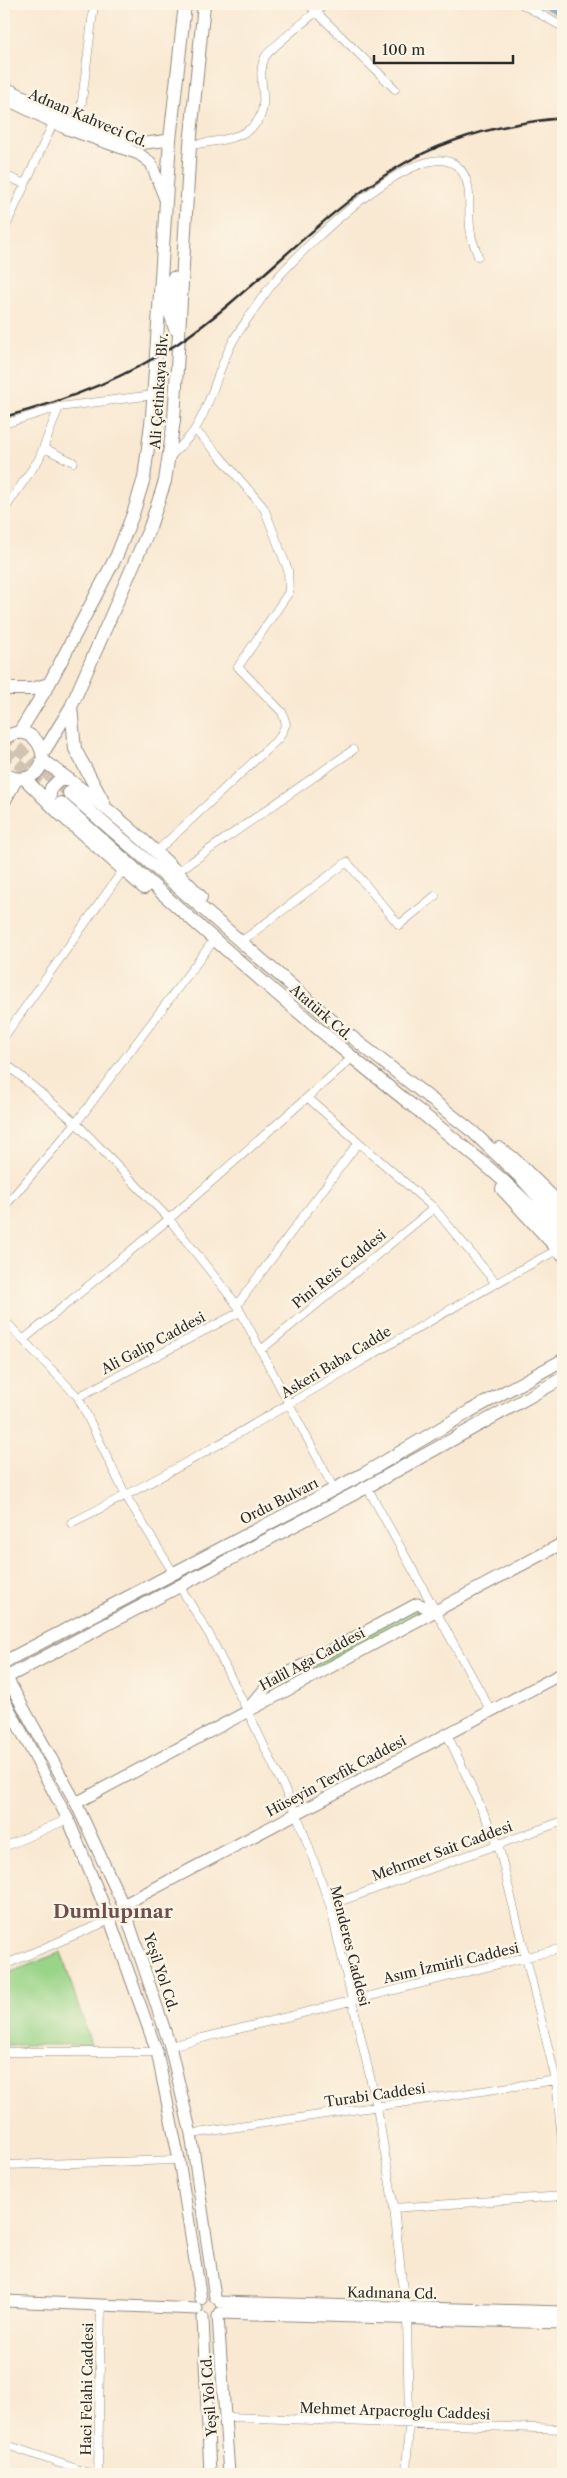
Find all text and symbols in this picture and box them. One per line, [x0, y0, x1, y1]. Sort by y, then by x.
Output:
scale bar [374, 32, 513, 64]
text: 100 m [382, 40, 425, 59]
street label: Adnan Kahveci Cd. [25, 84, 150, 151]
street label: Ali Çetinkaya Blv. [146, 332, 172, 451]
street label: Atatürk Cd. [286, 980, 356, 1044]
street label: Pini Reis Caddesi [288, 1226, 390, 1312]
street label: Ali Galip Caddesi [97, 1308, 208, 1379]
street label: Askeri Baba Cadde [277, 1322, 395, 1403]
street label: Ordu Bulvarı [237, 1474, 321, 1528]
street label: Halil Aga Caddesi [256, 1624, 368, 1694]
street label: Hüseyin Tevfik Caddesi [263, 1731, 409, 1821]
street label: Mehrmet Sait Caddesi [369, 1817, 515, 1885]
street label: Menderes Caddesi [326, 1884, 374, 2008]
district label: Dumlupınar [53, 1900, 174, 1923]
street label: Yeşil Yol Cd. [140, 1929, 182, 2014]
street label: Asım İzmirli Caddesi [380, 1939, 521, 1988]
street label: Turabi Caddesi [323, 2079, 427, 2111]
street label: Kadınana Cd. [347, 2283, 437, 2303]
street label: Haci Felahi Caddesi [77, 2323, 97, 2455]
street label: Yeşil Yol Cd. [197, 2355, 221, 2438]
street label: Mehmet Arpacroglu Caddesi [299, 2399, 491, 2423]

